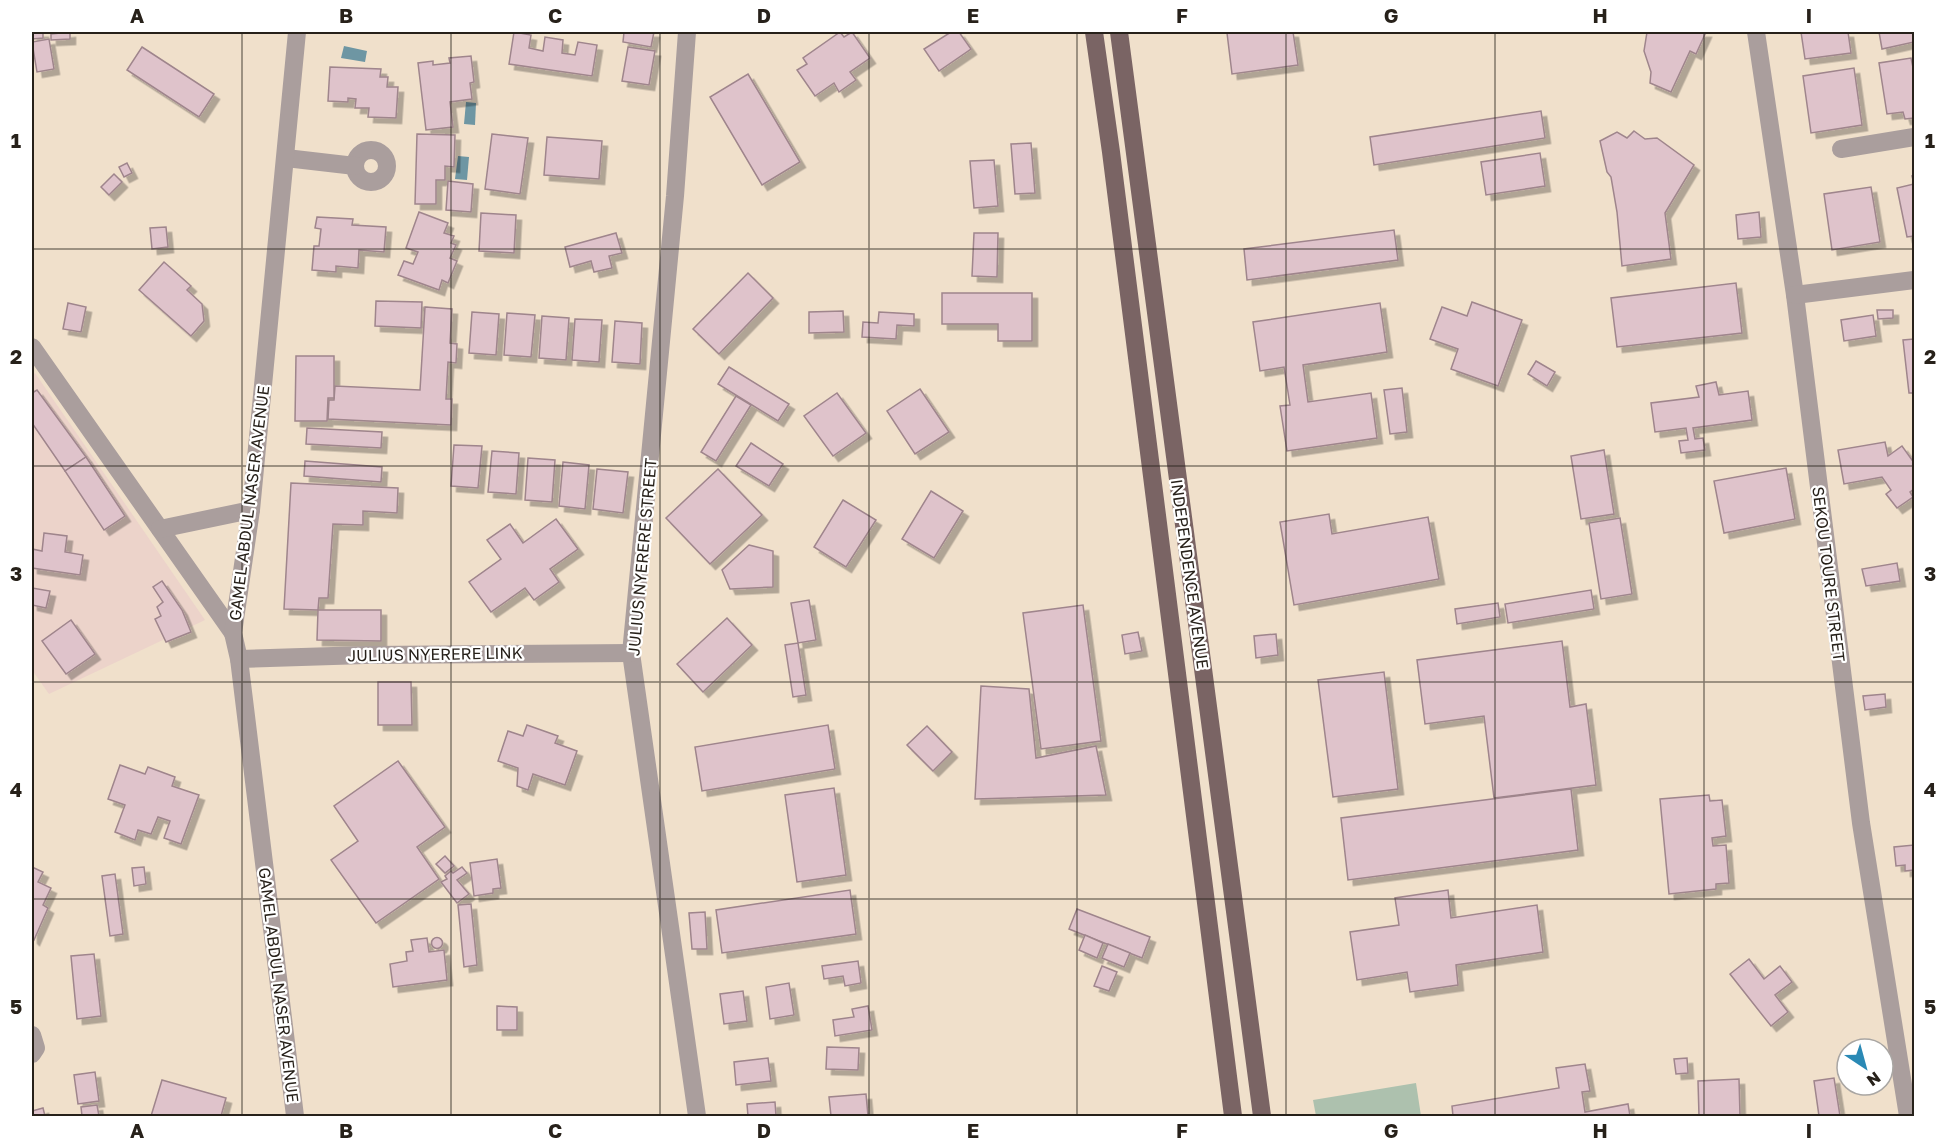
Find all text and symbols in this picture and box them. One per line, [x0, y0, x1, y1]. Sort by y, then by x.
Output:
text: A [130, 3, 144, 27]
text: B [339, 3, 353, 27]
text: C [548, 3, 562, 27]
text: D [757, 3, 771, 27]
text: E [967, 3, 979, 27]
text: F [1176, 3, 1188, 27]
text: G [1384, 3, 1398, 27]
text: H [1592, 3, 1608, 27]
text: I [1806, 3, 1812, 27]
text: 1 [11, 128, 21, 152]
text: 1 [1925, 128, 1935, 152]
text: 2 [10, 344, 22, 368]
text: 2 [1924, 344, 1936, 368]
street label: GAMEL ABDUL NASER AVENUE [225, 384, 273, 622]
street label: JULIUS NYERERE STREET [623, 457, 661, 657]
street label: INDEPENDENCE AVENUE [1167, 478, 1213, 670]
street label: SEKOU TOURE STREET [1808, 485, 1850, 663]
text: 3 [10, 561, 22, 585]
text: 3 [1924, 561, 1936, 585]
street label: JULIUS NYERERE LINK [347, 642, 523, 666]
text: 4 [10, 777, 22, 801]
text: 4 [1924, 777, 1936, 801]
street label: GAMEL ABDUL NASER AVENUE [255, 866, 303, 1104]
text: 5 [10, 994, 22, 1018]
text: 5 [1924, 994, 1936, 1018]
north arrow [1835, 1037, 1895, 1097]
text: N [1863, 1067, 1885, 1091]
text: A [130, 1118, 144, 1142]
text: B [339, 1118, 353, 1142]
text: C [548, 1118, 562, 1142]
text: D [757, 1118, 771, 1142]
text: E [967, 1118, 979, 1142]
text: F [1176, 1118, 1188, 1142]
text: G [1384, 1118, 1398, 1142]
text: H [1592, 1118, 1608, 1142]
text: I [1806, 1118, 1812, 1142]

